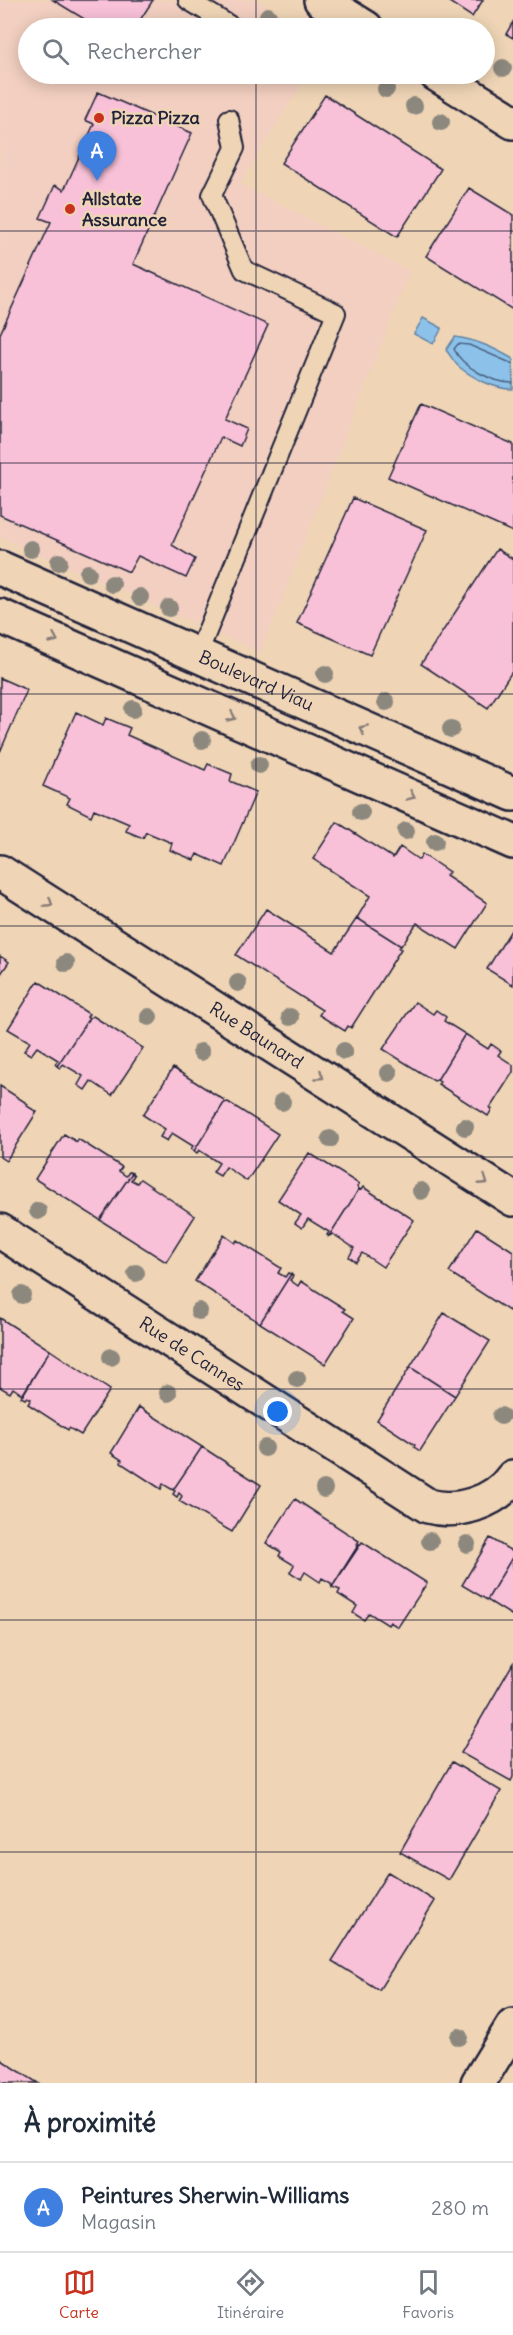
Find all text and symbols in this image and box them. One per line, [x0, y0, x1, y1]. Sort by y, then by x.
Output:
search box [18, 18, 495, 84]
icon: search [39, 35, 72, 68]
text: Rechercher [87, 37, 202, 65]
place label: Pizza Pizza [111, 106, 200, 129]
marker: Pizza Pizza [92, 111, 106, 125]
pin: A [78, 132, 116, 181]
place label: Allstate Assurance [82, 187, 167, 231]
marker: Allstate Assurance [63, 202, 77, 216]
one-way arrow [47, 632, 58, 644]
street label: Boulevard Viau [195, 645, 317, 716]
one-way arrow [226, 710, 237, 722]
one-way arrow [359, 724, 370, 736]
one-way arrow [404, 789, 415, 801]
one-way arrow [43, 896, 53, 908]
street label: Rue Baunard [205, 997, 308, 1074]
one-way arrow [313, 1069, 324, 1080]
one-way arrow [478, 1174, 489, 1185]
street label: Rue de Cannes [135, 1311, 249, 1396]
your location [263, 1397, 292, 1426]
text: À proximité [24, 2106, 156, 2139]
text: Peintures Sherwin-Williams [81, 2181, 349, 2209]
text: A [37, 2195, 50, 2220]
text: 280 m [431, 2195, 489, 2220]
text: Magasin [81, 2209, 156, 2234]
tab: Carte [59, 2266, 99, 2322]
tab: Itinéraire [217, 2266, 284, 2322]
tab: Favoris [402, 2266, 454, 2322]

